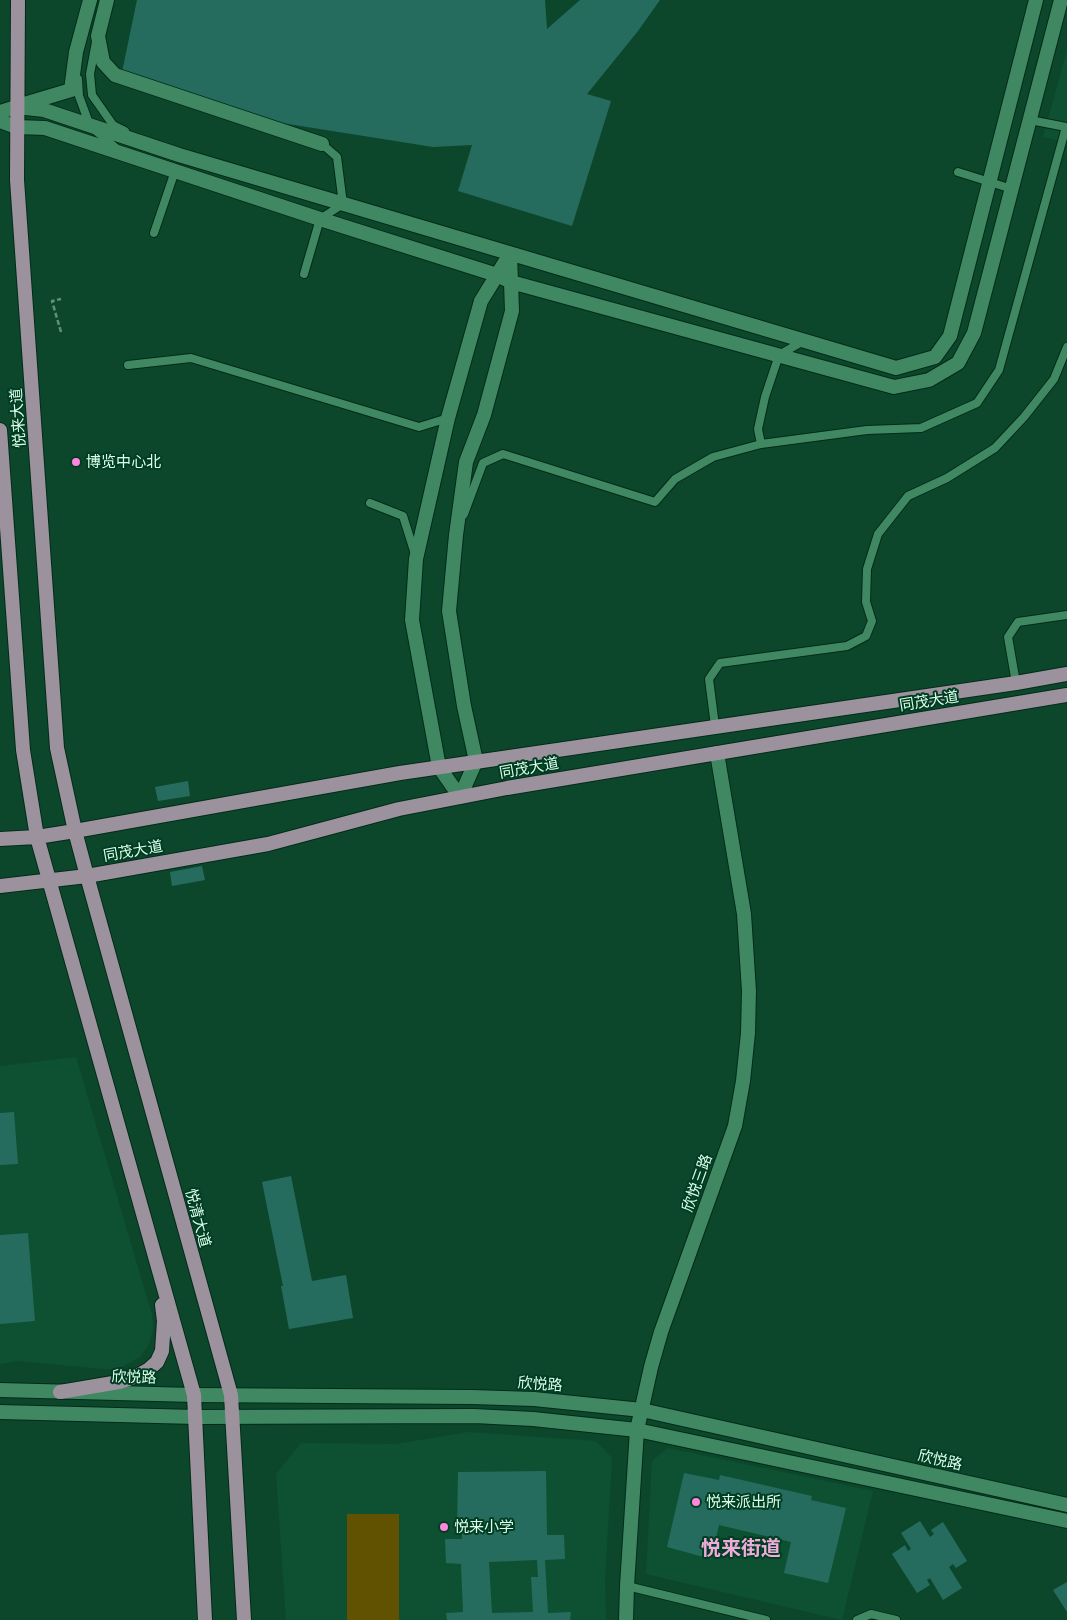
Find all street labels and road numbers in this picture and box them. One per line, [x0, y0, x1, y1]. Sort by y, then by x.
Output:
street label: 悦来大道 [7, 387, 29, 449]
street label: 同茂大道 [898, 687, 960, 715]
street label: 同茂大道 [498, 754, 560, 782]
street label: 同茂大道 [102, 837, 164, 865]
street label: 欣悦三路 [678, 1152, 716, 1214]
street label: 悦清大道 [182, 1187, 214, 1249]
street label: 欣悦路 [111, 1367, 157, 1387]
street label: 欣悦路 [517, 1373, 563, 1395]
street label: 欣悦路 [916, 1446, 964, 1474]

